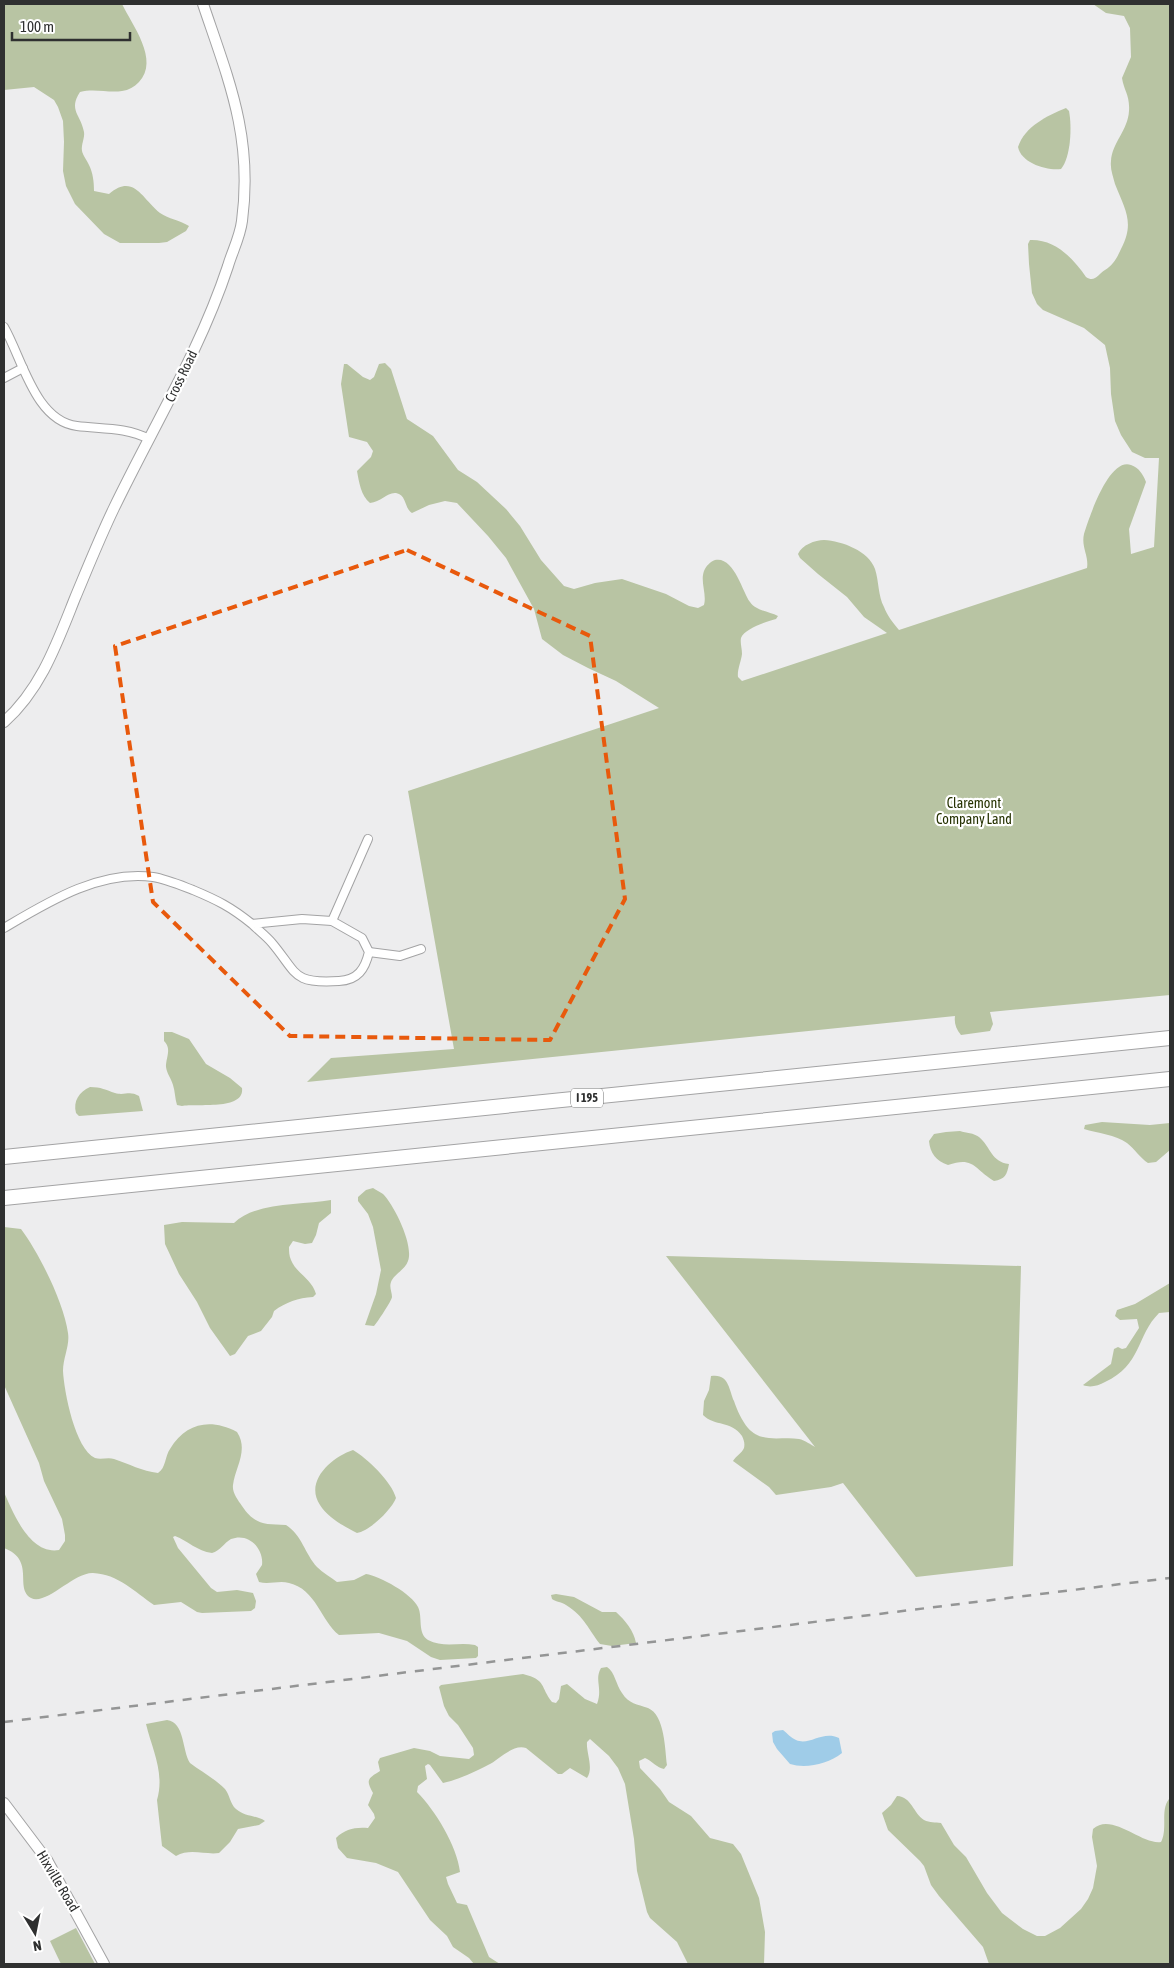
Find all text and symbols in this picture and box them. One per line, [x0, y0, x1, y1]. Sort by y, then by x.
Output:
scale bar [12, 10, 130, 42]
text: 100 m [20, 18, 54, 35]
street label: Cross Road [162, 348, 200, 404]
park label: Claremont Company Land [936, 795, 1012, 827]
road number: I 195 [571, 1088, 603, 1108]
street label: Hixville Road [34, 1848, 82, 1914]
north arrow [10, 1908, 60, 1958]
text: N [32, 1937, 43, 1954]

